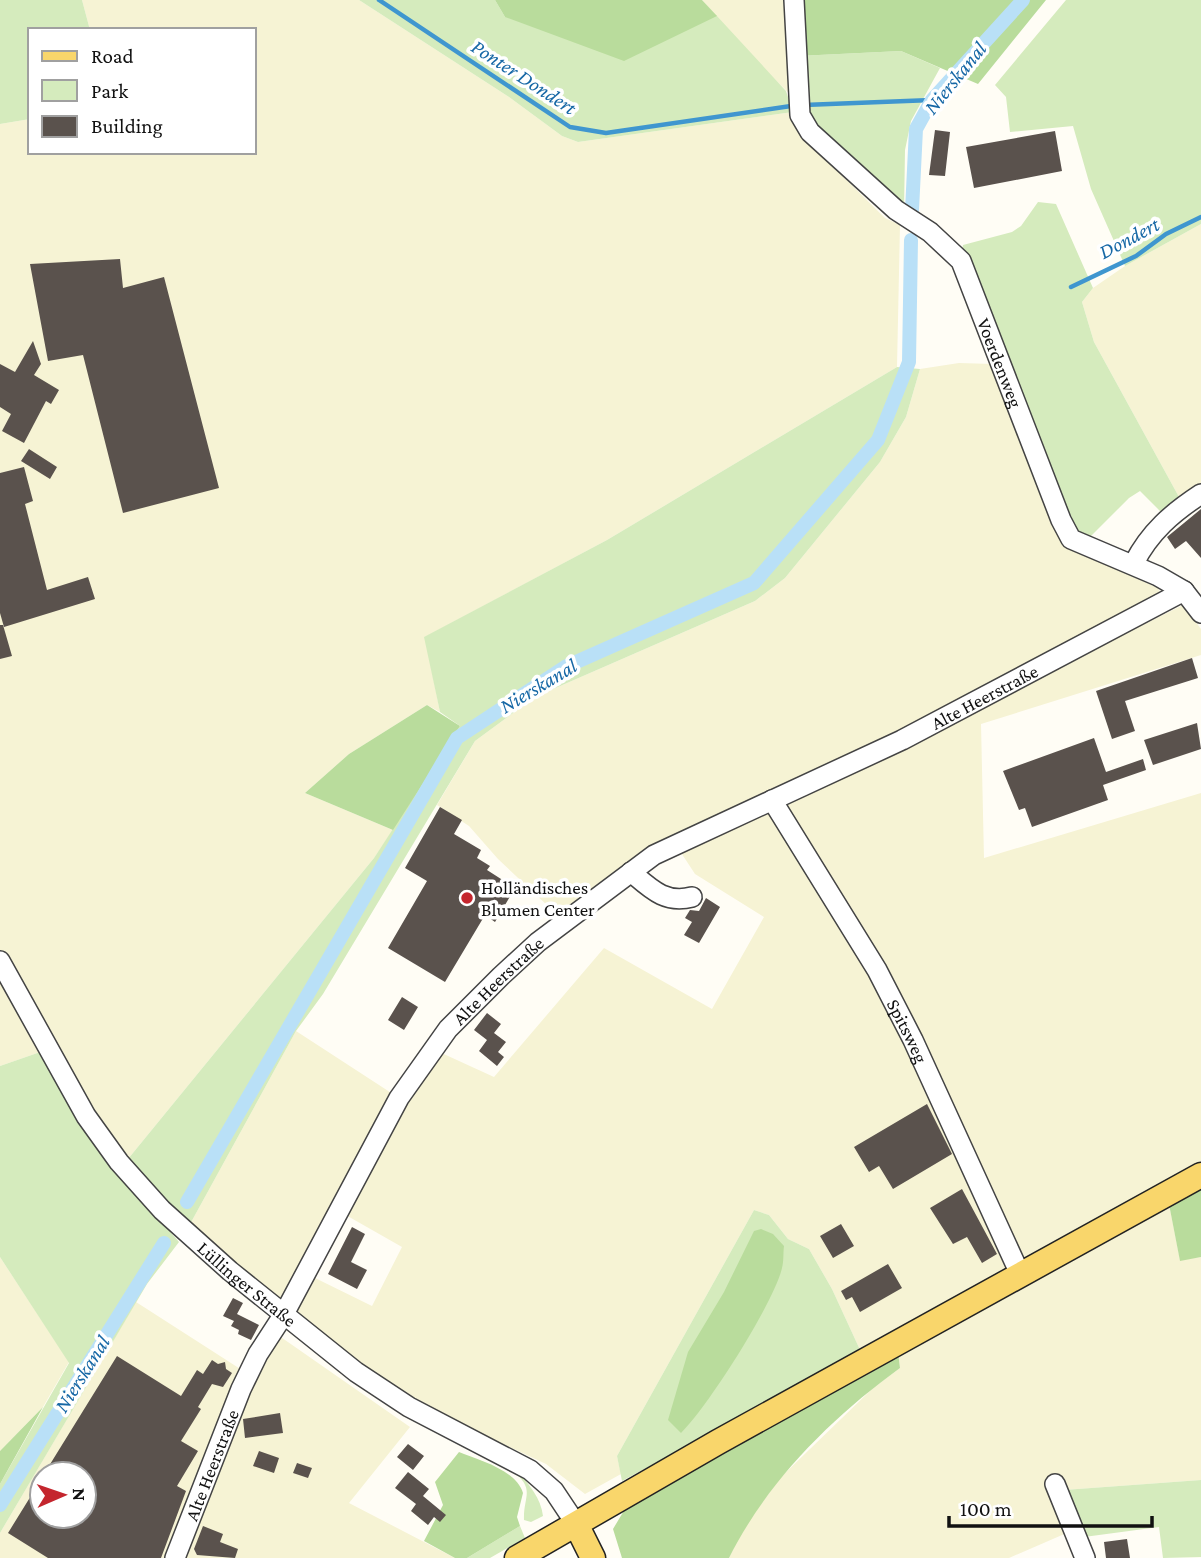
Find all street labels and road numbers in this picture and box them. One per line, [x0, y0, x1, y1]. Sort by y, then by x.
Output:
street label: Voerdenweg [973, 315, 1027, 411]
street label: Alte Heerstraße [928, 660, 1041, 734]
street label: Alte Heerstraße [449, 932, 548, 1029]
street label: Spitsweg [883, 996, 932, 1066]
street label: Lüllinger Straße [193, 1237, 300, 1331]
street label: Alte Heerstraße [181, 1406, 243, 1524]

